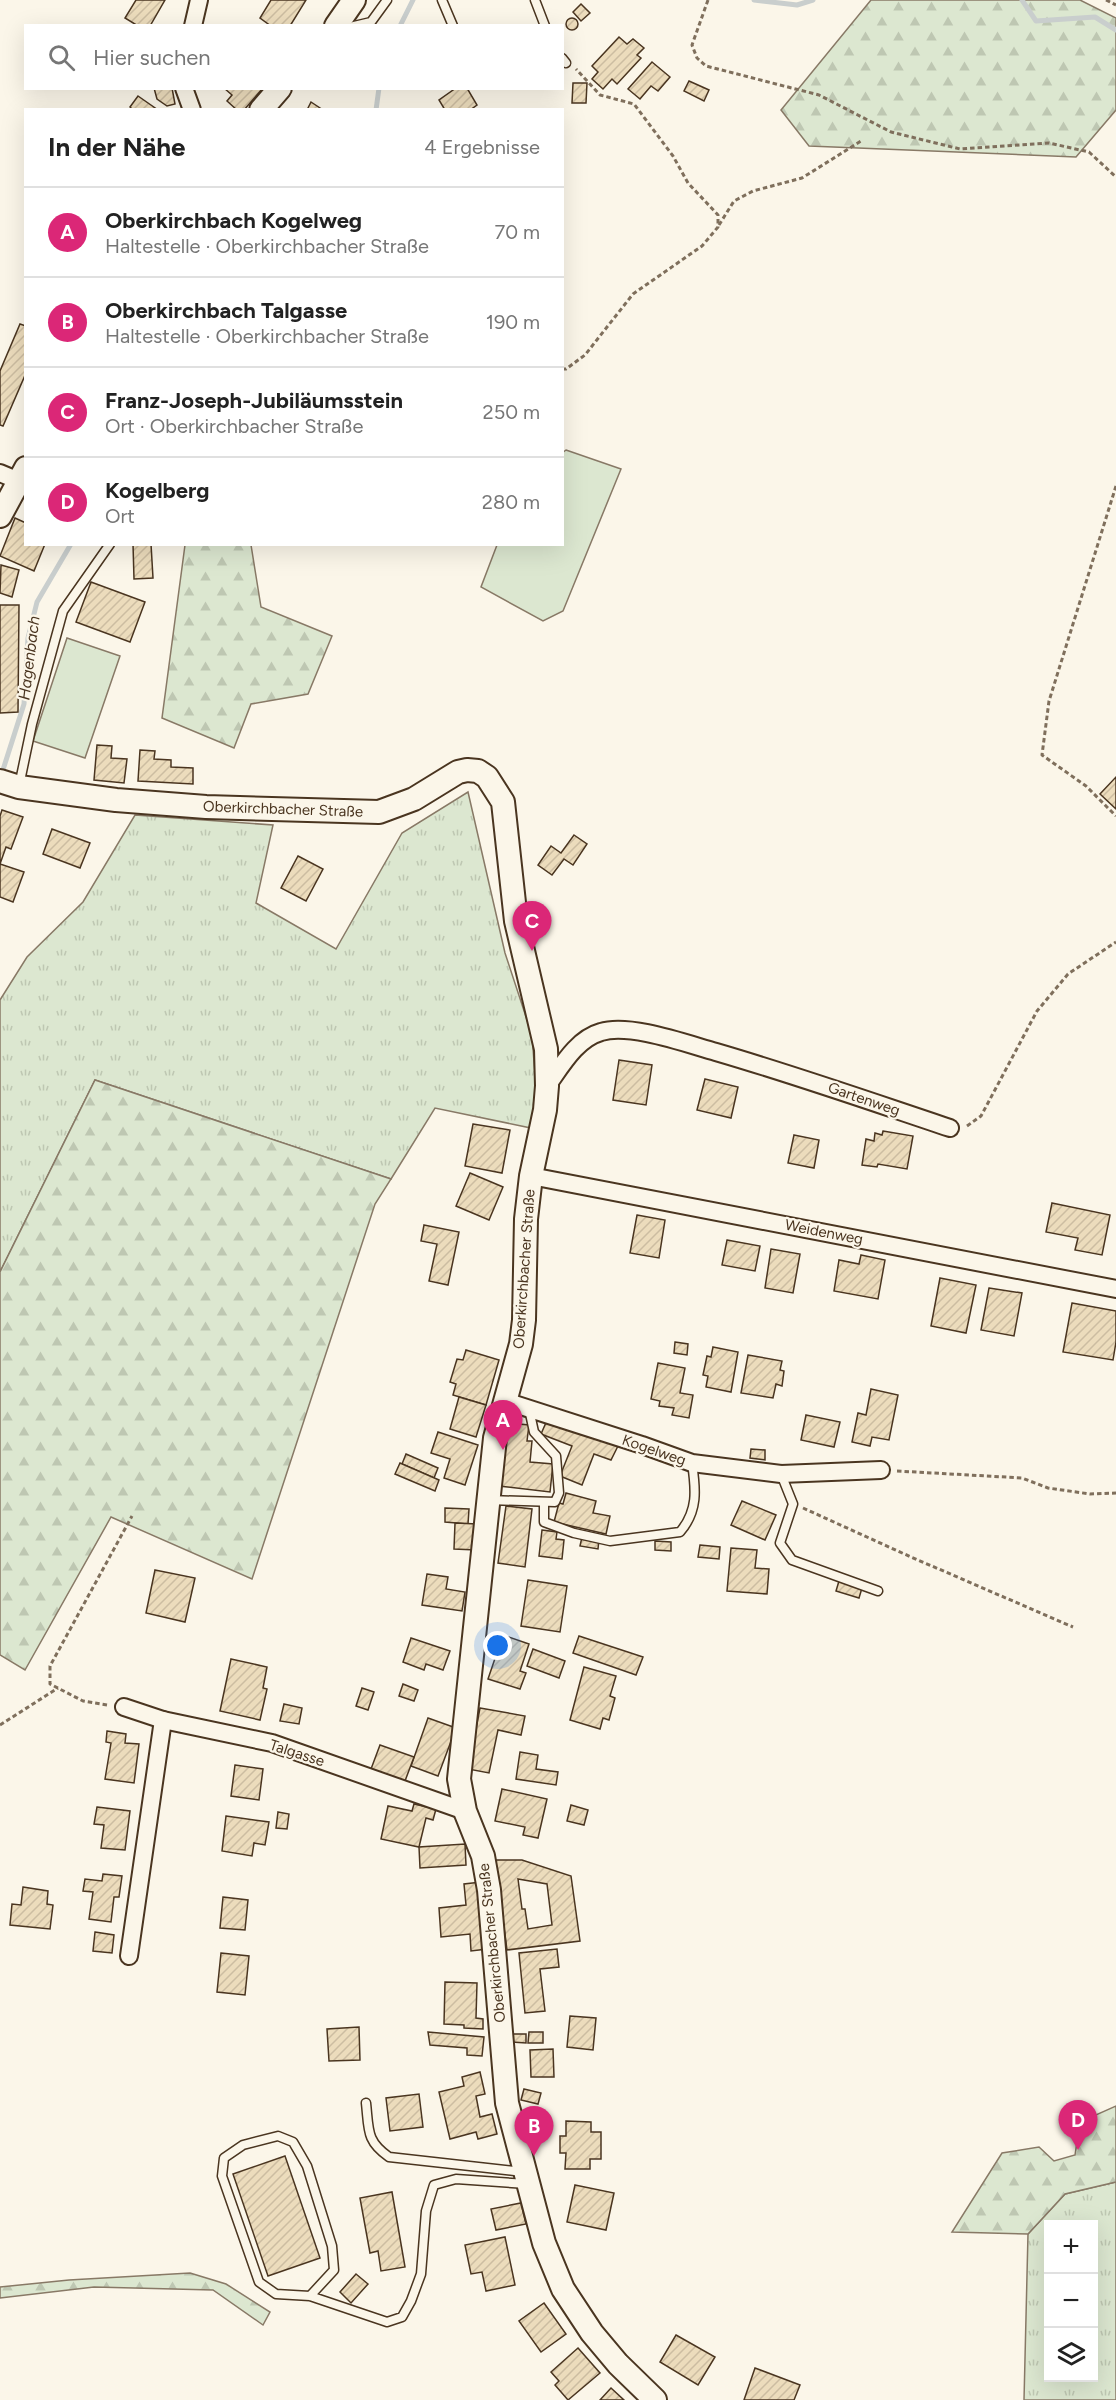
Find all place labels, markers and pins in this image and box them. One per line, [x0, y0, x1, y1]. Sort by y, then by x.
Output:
pin: C [512, 902, 552, 951]
pin: A [484, 1400, 522, 1450]
pin: D [1058, 2100, 1098, 2150]
pin: B [514, 2106, 554, 2156]

